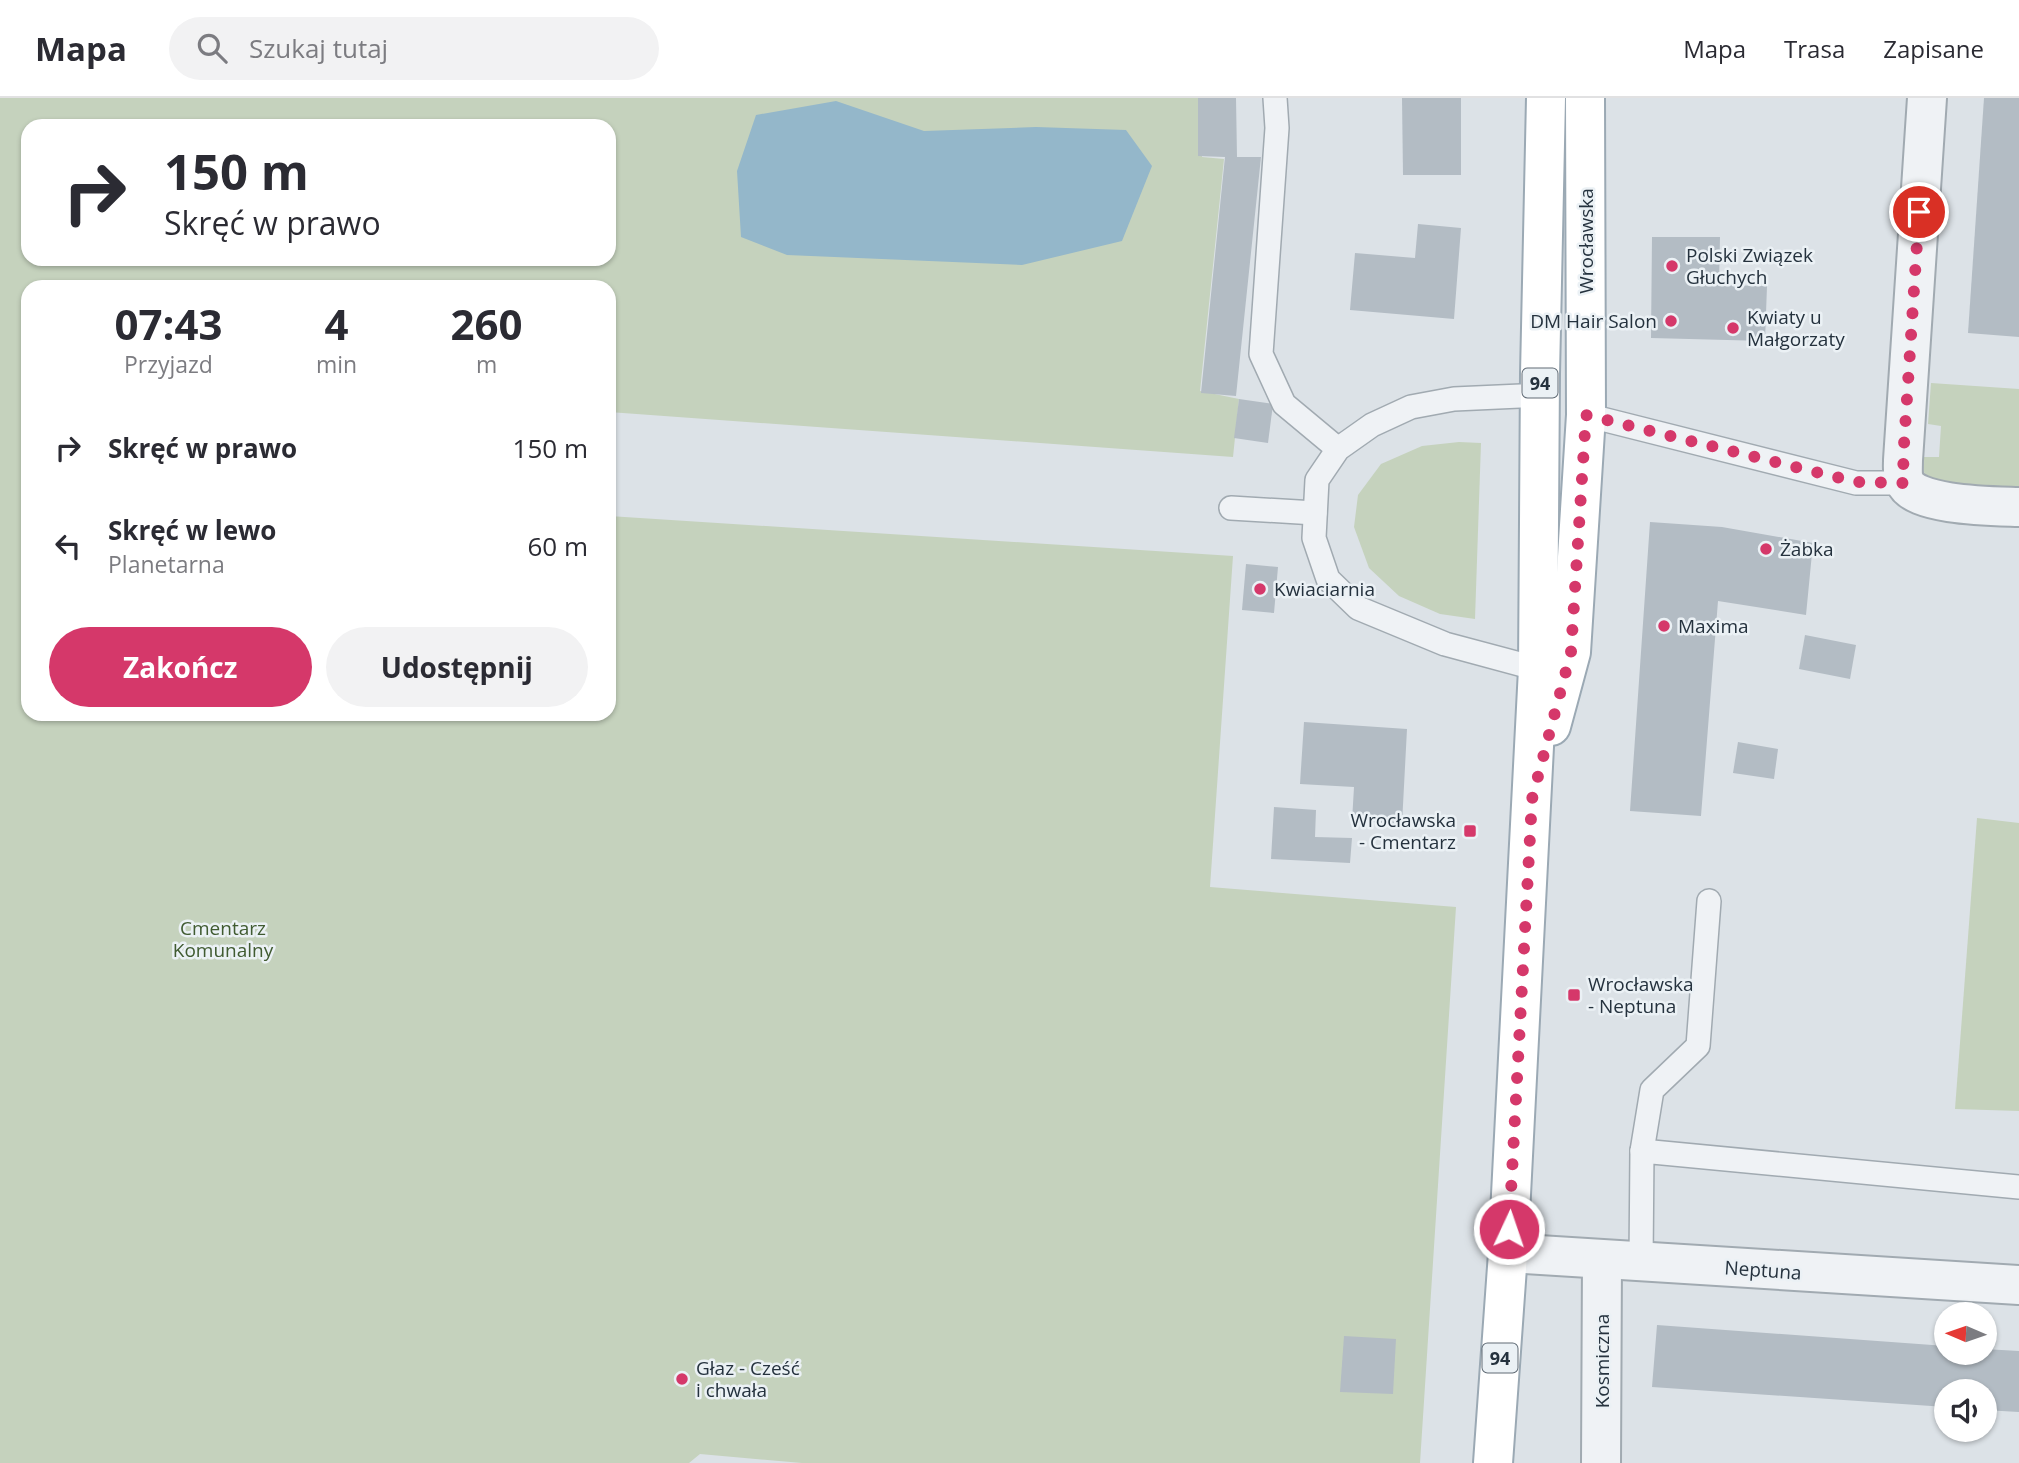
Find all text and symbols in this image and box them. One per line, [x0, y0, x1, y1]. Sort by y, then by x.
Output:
search box [169, 17, 659, 80]
text: Mapa [35, 26, 127, 71]
icon: search [193, 29, 231, 67]
text: Szukaj tutaj [249, 30, 388, 66]
text: Mapa [1683, 32, 1746, 65]
text: Trasa [1784, 32, 1845, 65]
text: Zapisane [1883, 32, 1984, 65]
text: 150 m [164, 138, 309, 204]
icon: right [49, 147, 140, 238]
pin [1889, 182, 1949, 242]
street label: Wrocławska [1573, 188, 1599, 294]
icon: arrive [1900, 193, 1938, 231]
text: Skręć w prawo [164, 201, 381, 244]
place label: Polski Związek Głuchych [1686, 242, 1813, 290]
marker: Polski Związek Głuchych [1664, 258, 1680, 274]
text: 07:43 [114, 295, 222, 352]
text: 4 [324, 295, 349, 352]
text: 260 [451, 295, 523, 352]
place label: Kwiaty u Małgorzaty [1747, 304, 1845, 352]
place label: DM Hair Salon [1530, 308, 1657, 334]
marker: DM Hair Salon [1663, 313, 1679, 329]
marker: Kwiaty u Małgorzaty [1725, 320, 1741, 336]
text: Przyjazd [124, 348, 213, 380]
text: min [316, 348, 357, 380]
text: m [476, 348, 497, 380]
road number: 94 [1522, 368, 1558, 398]
icon: right [49, 429, 87, 467]
text: Skręć w prawo [108, 430, 297, 466]
text: 150 m [513, 430, 588, 466]
text: Skręć w lewo [108, 512, 276, 548]
icon: left [49, 527, 87, 565]
text: 60 m [527, 528, 588, 564]
place label: Żabka [1780, 536, 1834, 562]
marker: Żabka [1758, 541, 1774, 557]
text: Planetarna [108, 548, 225, 580]
place label: Kwiaciarnia [1274, 576, 1375, 602]
marker: Kwiaciarnia [1252, 581, 1268, 597]
place label: Maxima [1678, 613, 1749, 639]
marker: Maxima [1656, 618, 1672, 634]
button: Zakończ [49, 627, 312, 707]
button: Udostępnij [326, 627, 588, 707]
place label: Wrocławska - Cmentarz [1350, 807, 1456, 855]
marker: Wrocławska - Cmentarz [1462, 823, 1478, 839]
park label: Cmentarz Komunalny [173, 915, 274, 963]
place label: Wrocławska - Neptuna [1588, 971, 1694, 1019]
marker: Wrocławska - Neptuna [1566, 987, 1582, 1003]
position arrow [1472, 1192, 1546, 1266]
street label: Neptuna [1724, 1254, 1802, 1286]
north arrow [1934, 1302, 1997, 1365]
map controls [1934, 1302, 1997, 1442]
street label: Kosmiczna [1589, 1314, 1615, 1408]
road number: 94 [1482, 1344, 1518, 1372]
place label: Głaz - Cześć i chwała [696, 1355, 800, 1403]
marker: Głaz - Cześć i chwała [674, 1371, 690, 1387]
button: sound [1934, 1379, 1997, 1442]

